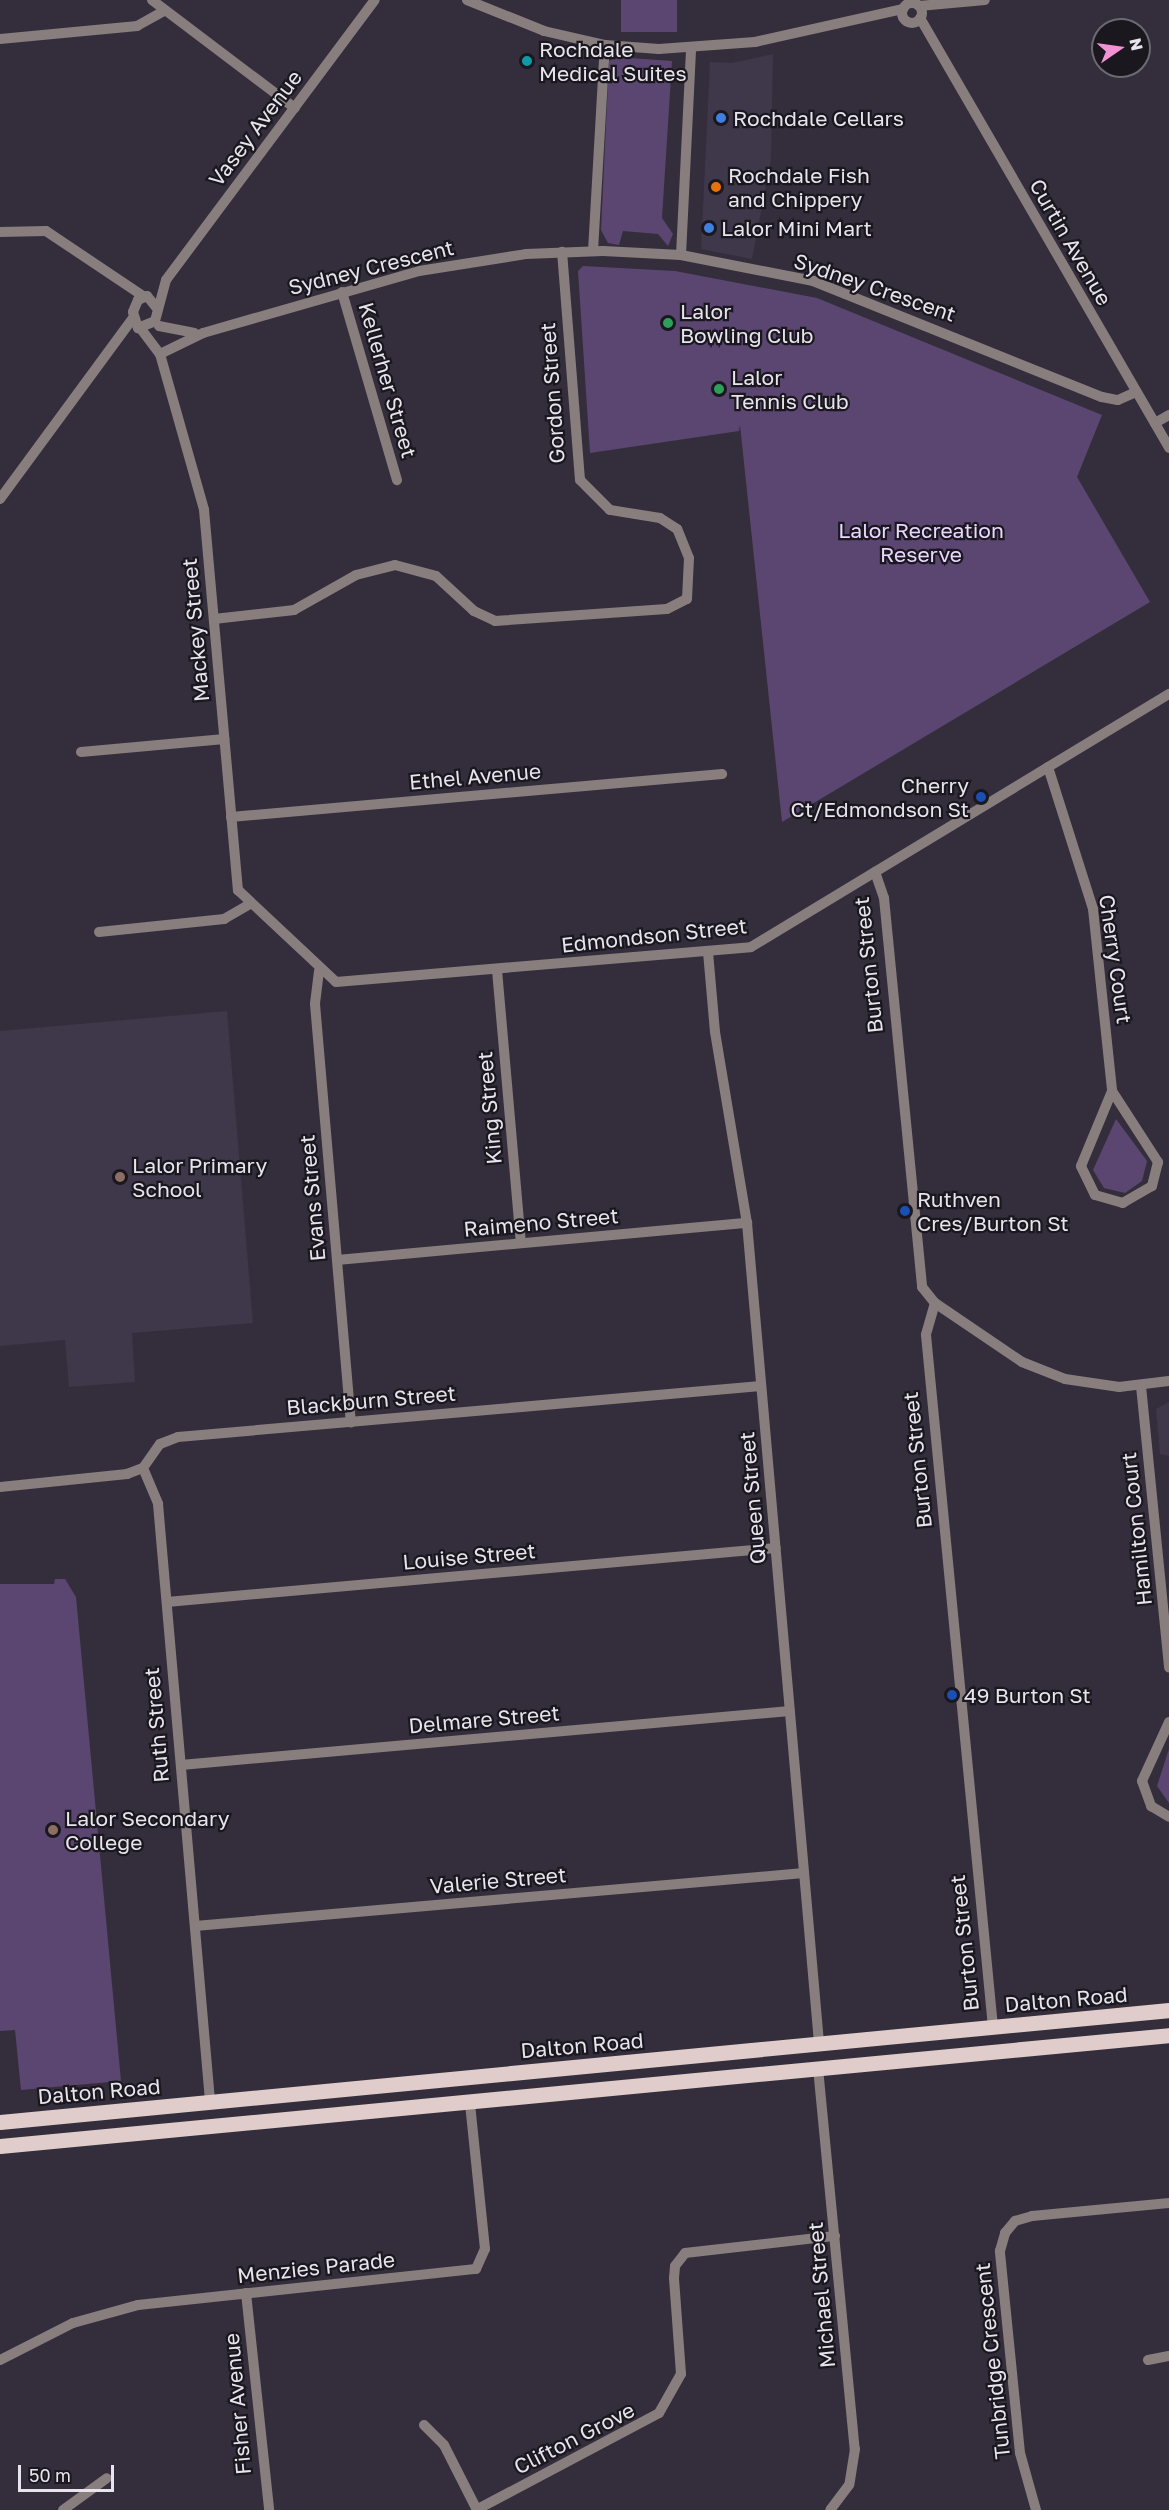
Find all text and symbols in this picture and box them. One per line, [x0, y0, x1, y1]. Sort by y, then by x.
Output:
north arrow [1091, 18, 1151, 78]
place label: Rochdale Medical Suites [539, 36, 687, 86]
text: N [1125, 36, 1148, 53]
marker: Rochdale Medical Suites [520, 54, 534, 68]
street label: Vasey Avenue [203, 65, 307, 191]
place label: Rochdale Cellars [733, 105, 904, 131]
marker: Rochdale Cellars [714, 111, 728, 125]
place label: Rochdale Fish and Chippery [728, 162, 870, 212]
street label: Curtin Avenue [1025, 174, 1117, 310]
marker: Rochdale Fish and Chippery [709, 180, 723, 194]
place label: Lalor Mini Mart [721, 215, 872, 241]
marker: Lalor Mini Mart [702, 221, 716, 235]
street label: Sydney Crescent [286, 234, 456, 300]
street label: Sydney Crescent [791, 247, 959, 327]
place label: Lalor Bowling Club [680, 298, 814, 348]
street label: Kellerher Street [354, 299, 422, 461]
marker: Lalor Bowling Club [661, 316, 675, 330]
street label: Gordon Street [535, 322, 569, 464]
place label: Lalor Tennis Club [731, 364, 849, 414]
marker: Lalor Tennis Club [712, 382, 726, 396]
park label: Lalor Recreation Reserve [838, 517, 1004, 567]
street label: Mackey Street [176, 557, 214, 703]
street label: Ethel Avenue [408, 758, 542, 794]
place label: Cherry Ct/Edmondson St [790, 772, 969, 822]
marker: Cherry Ct/Edmondson St [974, 790, 988, 804]
street label: Cherry Court [1094, 893, 1138, 1025]
street label: Burton Street [848, 896, 888, 1034]
street label: Edmondson Street [560, 913, 748, 957]
street label: King Street [472, 1050, 506, 1166]
street label: Evans Street [294, 1134, 330, 1262]
place label: Lalor Primary School [132, 1152, 267, 1202]
marker: Lalor Primary School [113, 1170, 127, 1184]
place label: Ruthven Cres/Burton St [917, 1186, 1069, 1236]
street label: Raimeno Street [463, 1203, 619, 1241]
marker: Ruthven Cres/Burton St [898, 1204, 912, 1218]
street label: Blackburn Street [285, 1380, 457, 1420]
street label: Burton Street [897, 1391, 937, 1529]
street label: Queen Street [734, 1431, 770, 1565]
street label: Hamilton Court [1115, 1451, 1157, 1607]
street label: Louise Street [401, 1538, 537, 1574]
street label: Ruth Street [138, 1666, 174, 1784]
place label: 49 Burton St [964, 1682, 1091, 1708]
marker: 49 Burton St [945, 1688, 959, 1702]
street label: Delmare Street [407, 1700, 561, 1738]
place label: Lalor Secondary College [65, 1805, 230, 1855]
marker: Lalor Secondary College [46, 1823, 60, 1837]
street label: Valerie Street [429, 1861, 567, 1899]
street label: Burton Street [944, 1874, 984, 2012]
street label: Dalton Road [1003, 1981, 1129, 2017]
street label: Dalton Road [519, 2027, 645, 2063]
street label: Dalton Road [36, 2073, 162, 2109]
street label: Michael Street [802, 2221, 840, 2369]
street label: Menzies Parade [236, 2246, 396, 2288]
street label: Tunbridge Crescent [969, 2262, 1015, 2460]
street label: Fisher Avenue [218, 2332, 256, 2476]
street label: Clifton Grove [509, 2397, 639, 2479]
scale bar [21, 2453, 117, 2491]
text: 50 m [29, 2464, 71, 2486]

